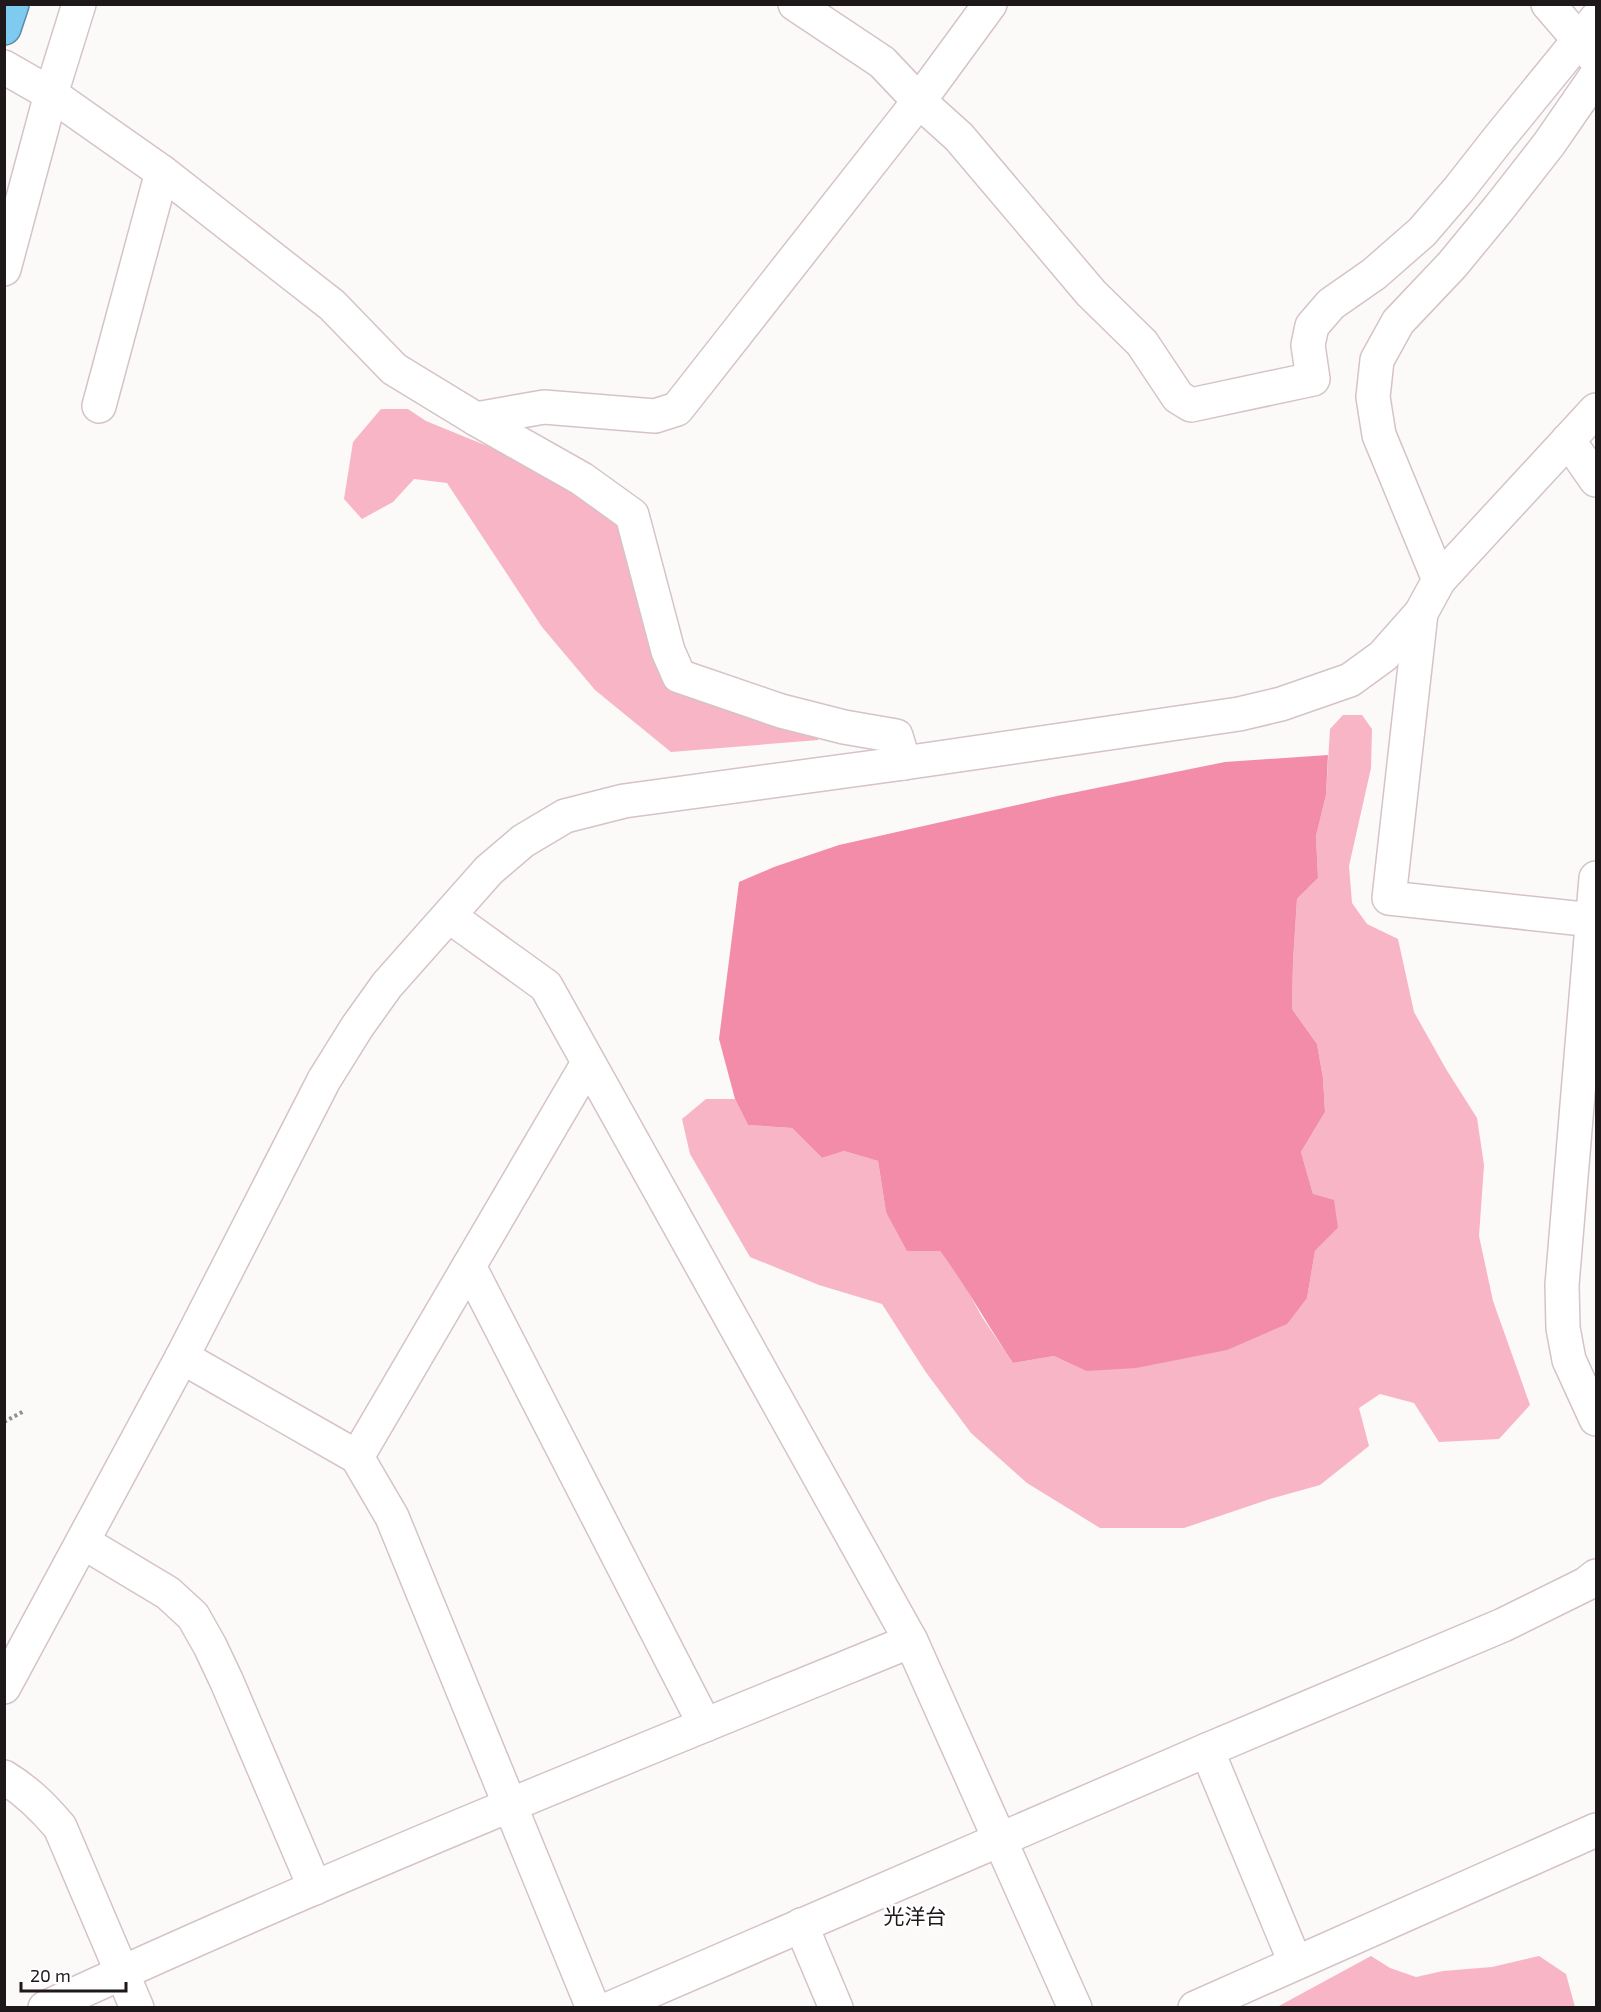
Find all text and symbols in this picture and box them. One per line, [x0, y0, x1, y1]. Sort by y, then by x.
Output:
district label: 光洋台 [884, 1903, 947, 1928]
scale bar [21, 1955, 126, 1993]
text: 20 m [30, 1964, 71, 1986]

